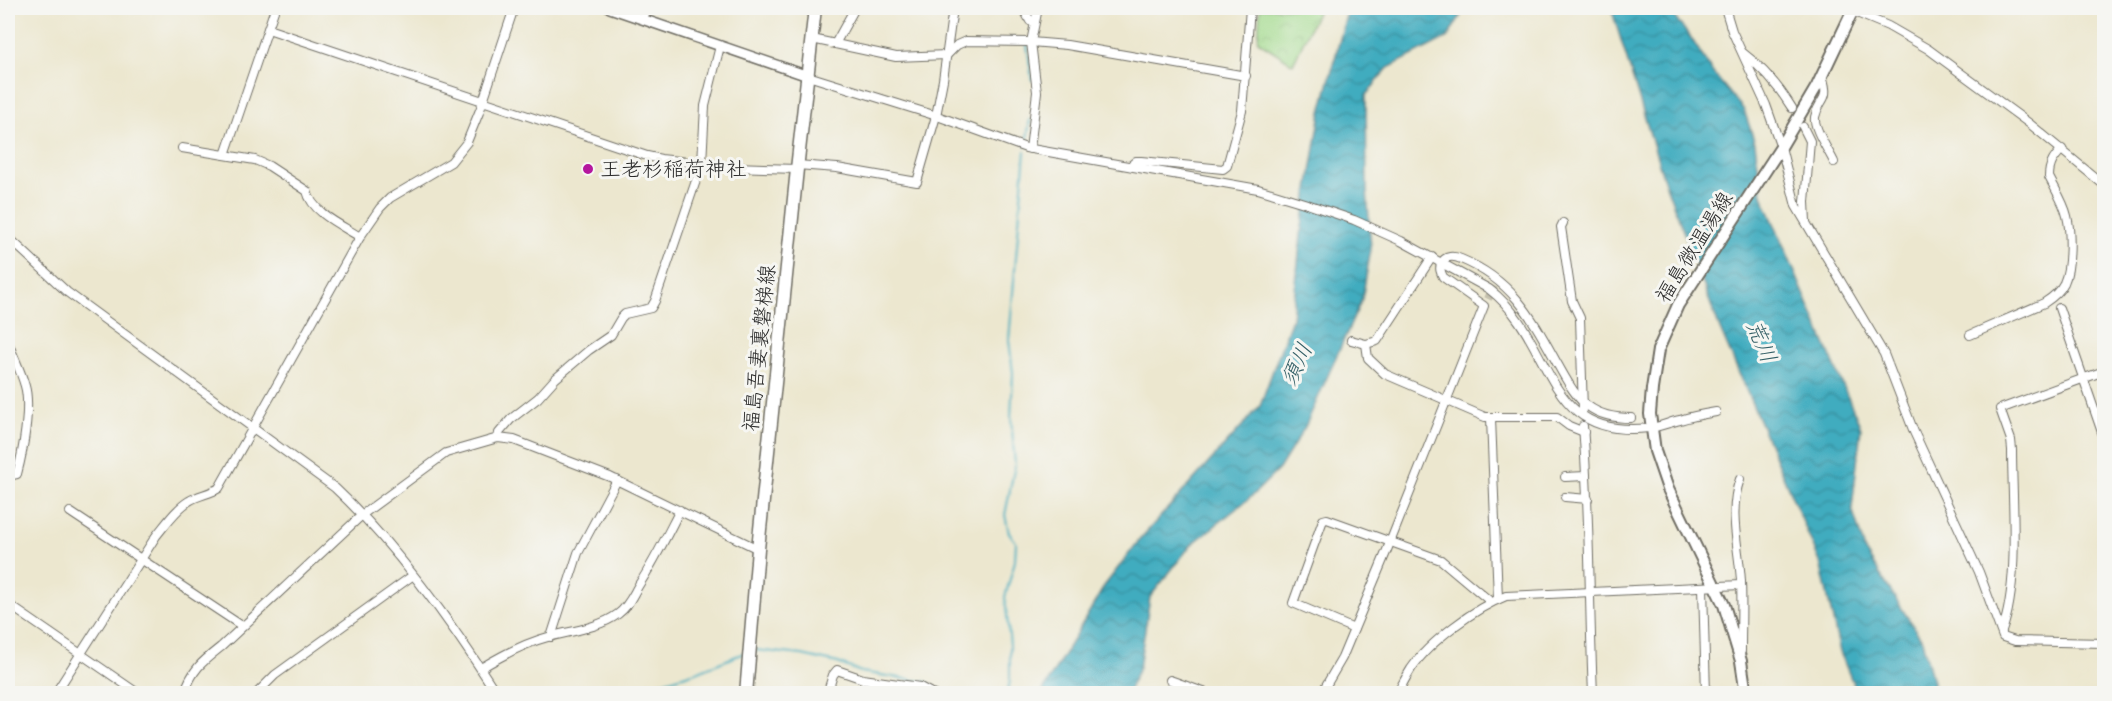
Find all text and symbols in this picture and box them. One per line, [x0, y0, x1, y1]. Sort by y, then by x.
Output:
place label: 王老杉稲荷神社 [600, 155, 747, 184]
marker: 王老杉稲荷神社 [581, 162, 595, 176]
street label: 福島微温湯線 [1649, 186, 1740, 308]
street label: 福島吾妻裏磐梯線 [736, 263, 783, 433]
water label: 荒川 [1738, 315, 1783, 368]
water label: 須川 [1274, 338, 1321, 391]

